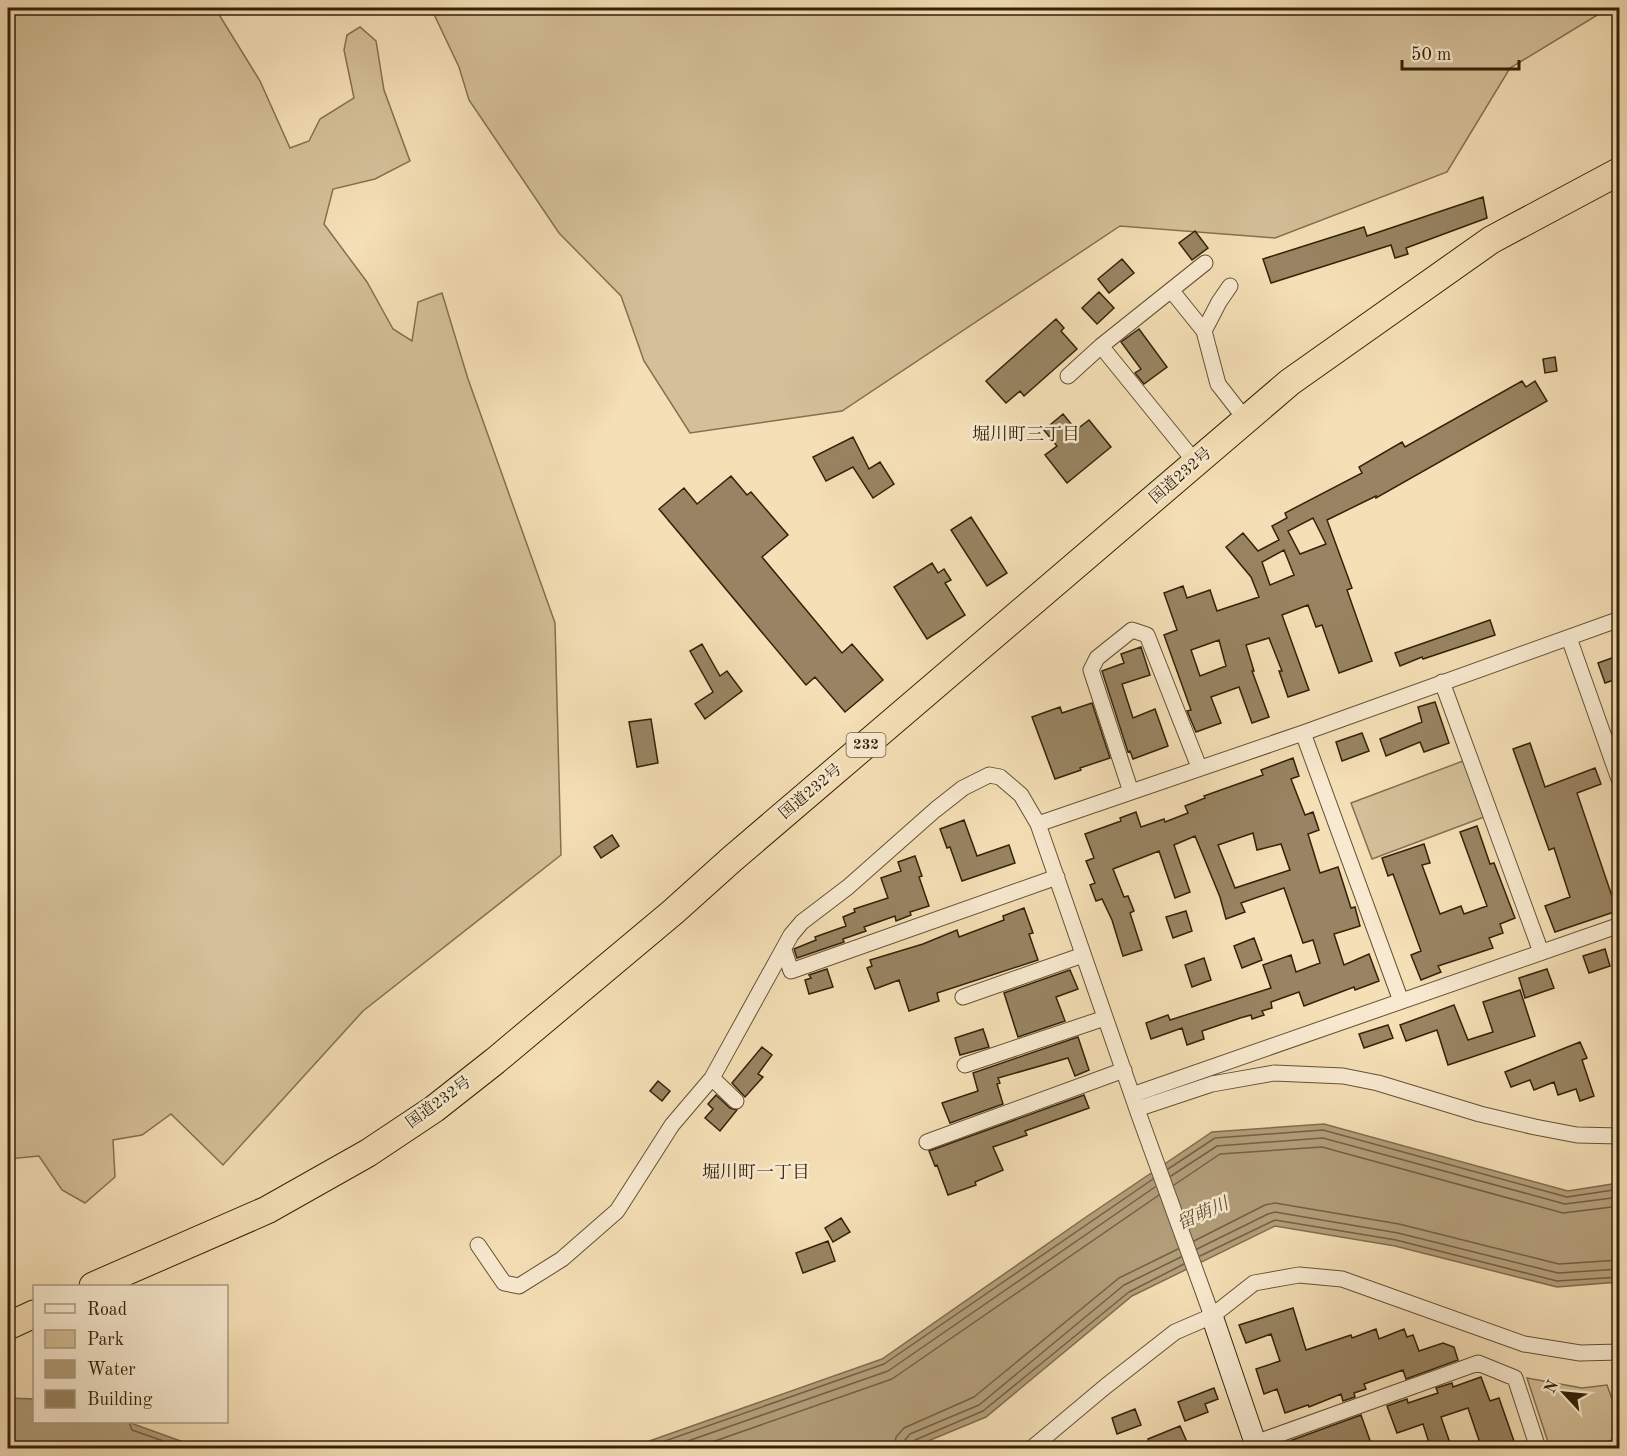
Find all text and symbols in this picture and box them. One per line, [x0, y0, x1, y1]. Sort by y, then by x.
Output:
scale bar [1402, 33, 1519, 71]
text: 50 m [1411, 46, 1451, 64]
district label: 堀川町三丁目 [972, 425, 1080, 444]
street label: 国道232号 [1146, 444, 1215, 507]
road number: 232 [846, 733, 886, 757]
street label: 国道232号 [776, 760, 845, 823]
street label: 国道232号 [402, 1073, 474, 1132]
district label: 堀川町一丁目 [702, 1163, 810, 1182]
water label: 留萌川 [1174, 1192, 1233, 1233]
legend [33, 1285, 228, 1423]
text: Road [87, 1301, 127, 1319]
text: Park [87, 1331, 124, 1349]
text: Water [87, 1361, 136, 1379]
north arrow [1534, 1363, 1594, 1423]
text: N [1542, 1378, 1563, 1396]
text: Building [87, 1391, 153, 1409]

